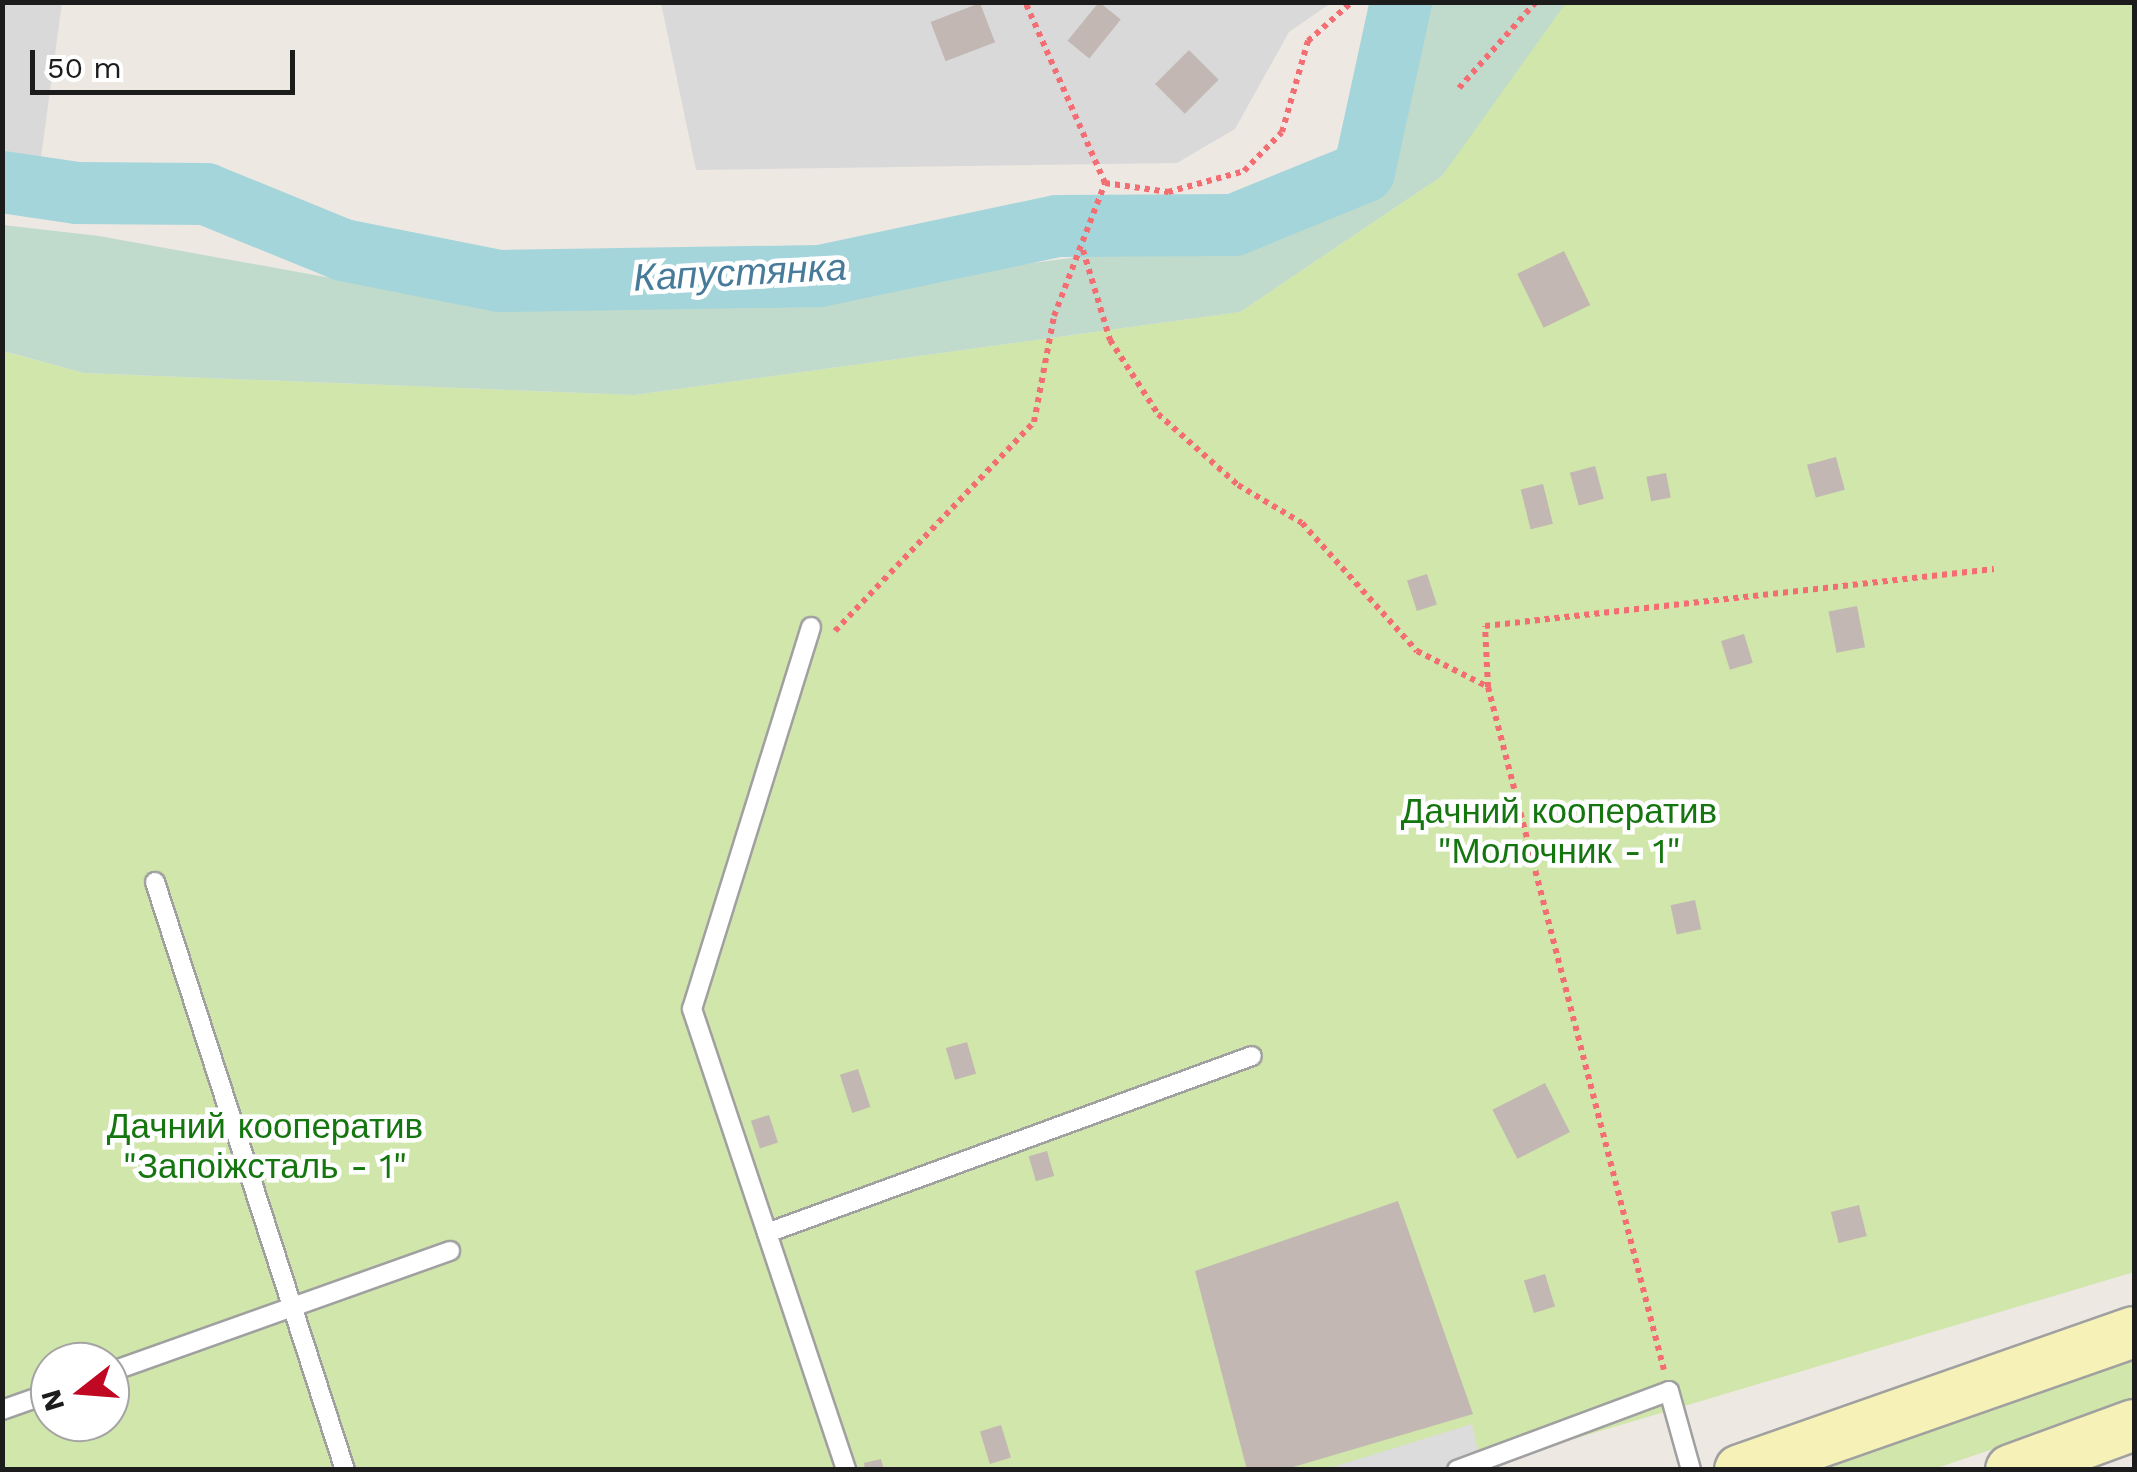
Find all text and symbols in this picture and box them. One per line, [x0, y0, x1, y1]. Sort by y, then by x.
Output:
scale bar [35, 30, 300, 92]
text: 50 m [47, 50, 122, 85]
water label: Капустянка [632, 245, 848, 301]
park label: Дачний кооператив "Молочник - 1" [1401, 790, 1717, 872]
park label: Дачний кооператив "Запоіжсталь - 1" [107, 1105, 423, 1187]
north arrow [30, 1342, 130, 1442]
text: N [34, 1386, 72, 1415]

